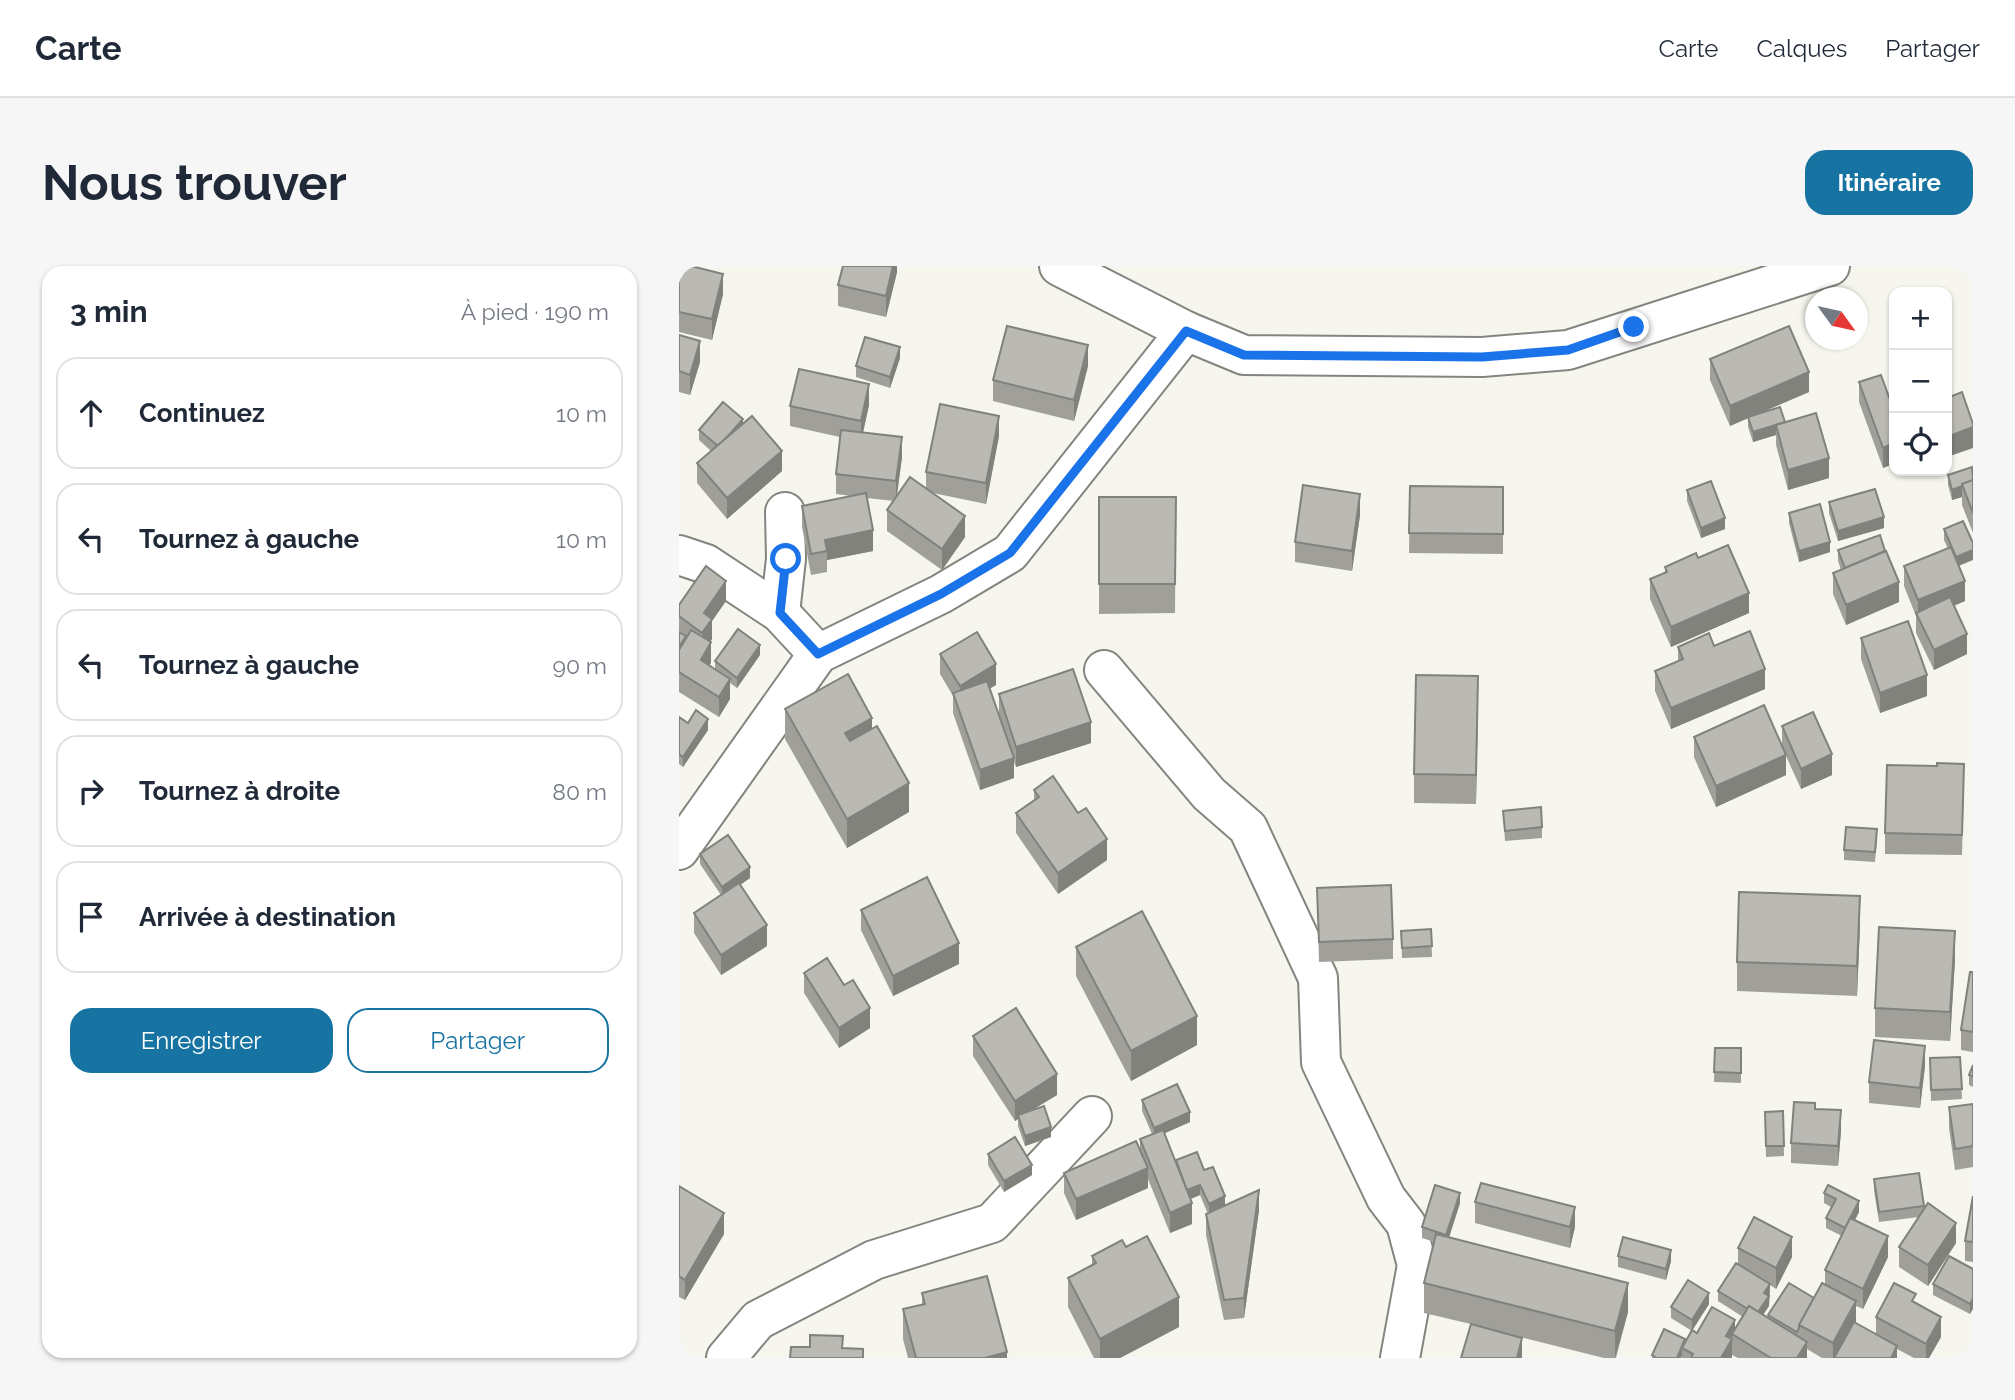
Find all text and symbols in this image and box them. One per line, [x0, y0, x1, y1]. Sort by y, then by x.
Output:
text: Carte [35, 29, 122, 68]
text: Carte [1659, 34, 1718, 63]
text: Calques [1756, 34, 1847, 63]
text: Partager [1885, 34, 1980, 63]
button: Itinéraire [1805, 150, 1973, 215]
text: Nous trouver [42, 154, 347, 211]
north arrow [1805, 287, 1868, 350]
map controls [1889, 287, 1952, 476]
button: + [1889, 287, 1952, 350]
text: 3 min [70, 294, 148, 329]
text: À pied · 190 m [461, 298, 609, 325]
route end [1618, 311, 1649, 342]
button: − [1889, 350, 1952, 413]
icon: ahead [72, 394, 110, 432]
text: Continuez [139, 398, 265, 428]
text: 10 m [556, 400, 607, 427]
button: locate [1889, 413, 1952, 476]
icon: left [72, 520, 110, 558]
text: Tournez à gauche [139, 524, 359, 554]
text: 10 m [556, 526, 607, 553]
route start [770, 543, 801, 574]
icon: left [72, 646, 110, 684]
text: Tournez à gauche [139, 650, 359, 680]
text: 90 m [552, 652, 607, 679]
icon: right [72, 772, 110, 810]
text: Tournez à droite [139, 776, 340, 806]
text: 80 m [552, 778, 607, 805]
icon: arrive [72, 898, 110, 936]
text: Arrivée à destination [139, 902, 396, 932]
button: Enregistrer [70, 1008, 333, 1073]
button: Partager [347, 1008, 609, 1073]

